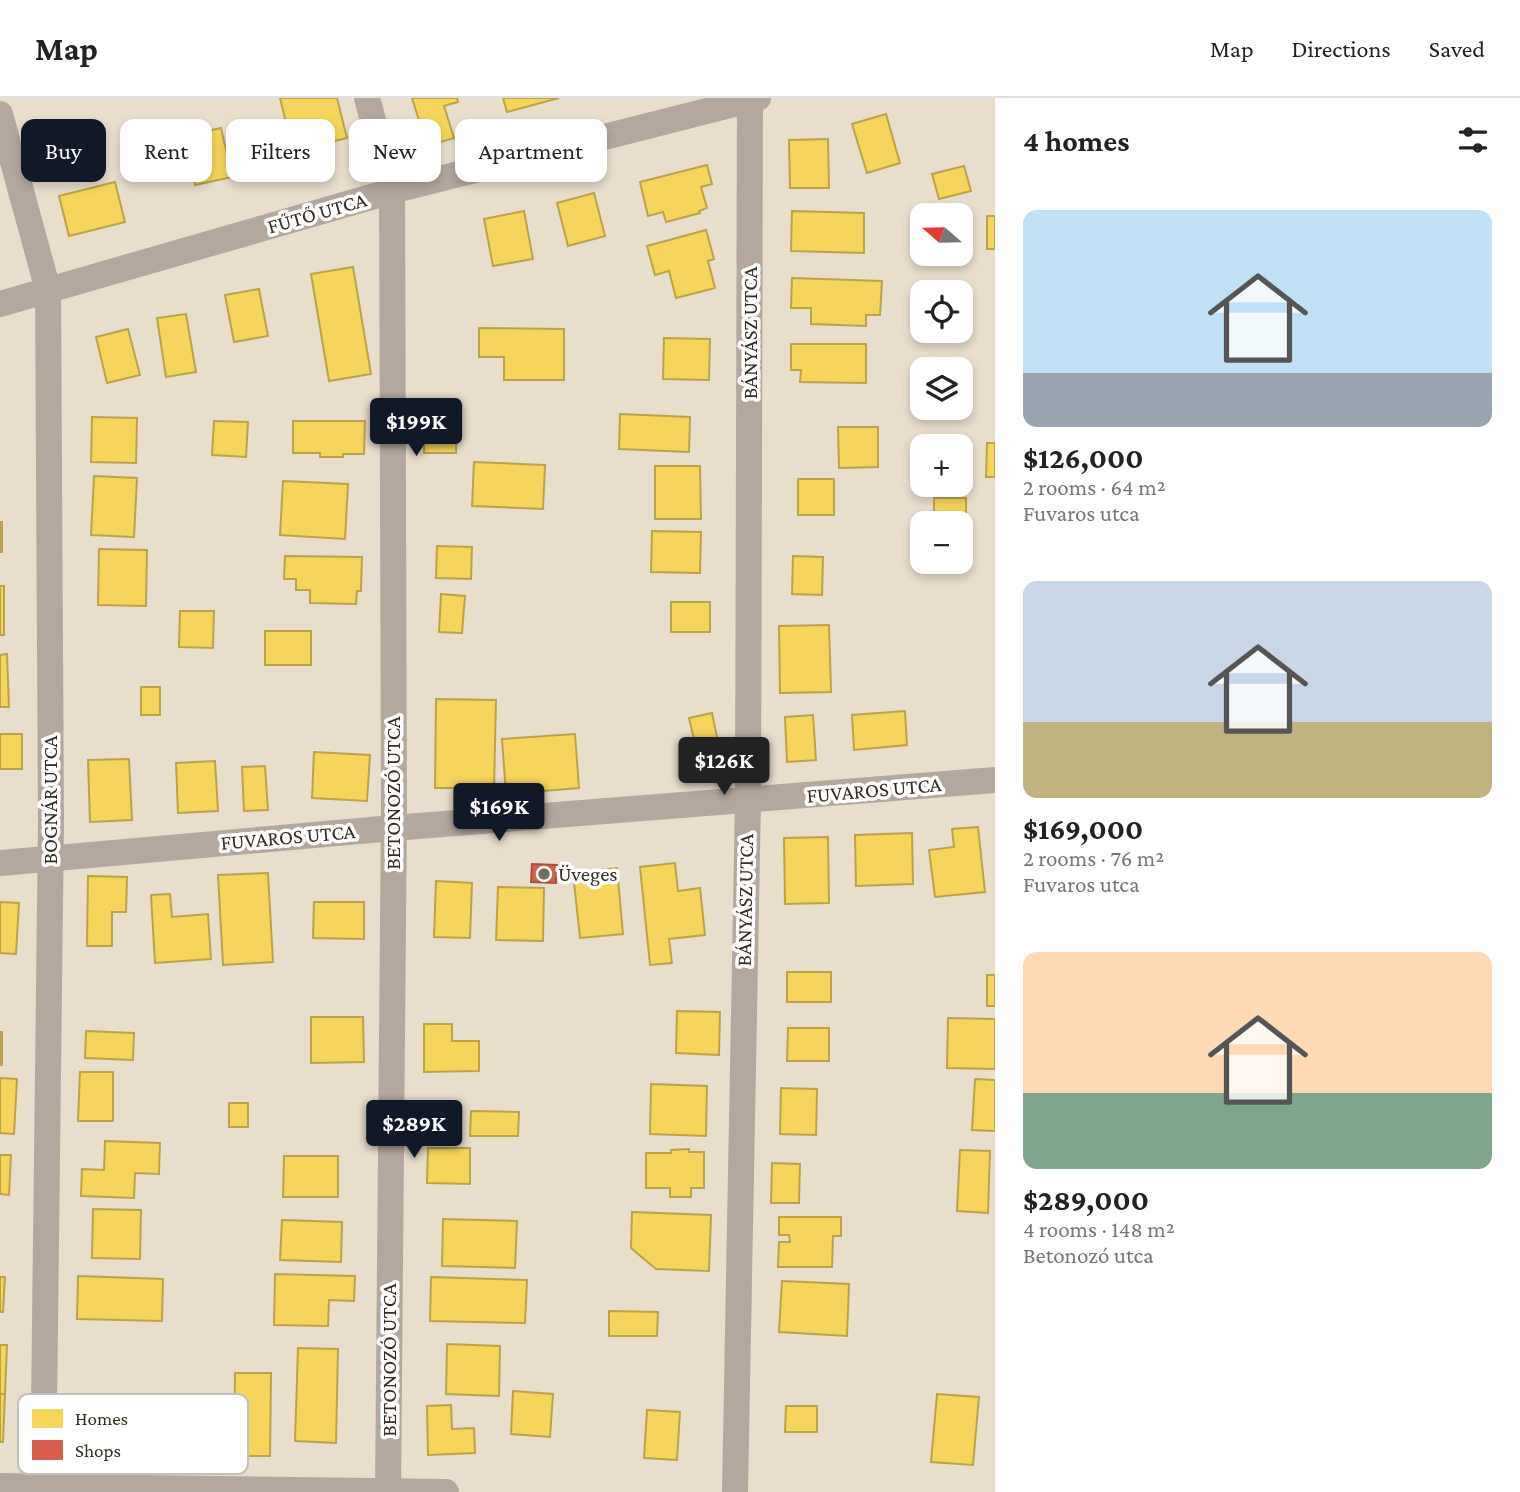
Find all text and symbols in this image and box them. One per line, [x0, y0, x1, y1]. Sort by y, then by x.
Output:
text: Map [35, 30, 98, 67]
text: Map [1210, 35, 1254, 62]
text: Directions [1292, 35, 1391, 62]
text: Saved [1429, 35, 1485, 62]
chip: Buy [21, 119, 106, 182]
chip: Rent [120, 119, 212, 182]
chip: Filters [226, 119, 335, 182]
chip: New [349, 119, 441, 182]
chip: Apartment [455, 119, 607, 182]
icon: filters [1454, 121, 1492, 159]
text: 4 homes [1023, 124, 1129, 157]
street label: FŰTŐ UTCA [265, 187, 369, 239]
north arrow [910, 203, 973, 266]
map controls [910, 203, 973, 574]
icon: home [1195, 255, 1321, 381]
street label: BÁNYÁSZ UTCA [738, 267, 762, 399]
button: locate [910, 280, 973, 343]
button: layers [910, 357, 973, 420]
pin: $199K [367, 398, 465, 458]
text: $199K [386, 408, 446, 434]
button: + [910, 434, 973, 497]
text: $126,000 [1023, 441, 1143, 474]
text: 2 rooms · 64 m² [1023, 474, 1166, 500]
text: Fuvaros utca [1023, 500, 1140, 526]
button: − [910, 511, 973, 574]
icon: home [1195, 626, 1321, 752]
street label: BETONOZÓ UTCA [381, 716, 405, 870]
street label: BOGNÁR UTCA [38, 735, 62, 865]
pin: $126K [675, 738, 773, 797]
text: $126K [694, 747, 754, 773]
street label: FUVAROS UTCA [806, 772, 942, 808]
pin: $169K [450, 784, 548, 843]
text: $169K [469, 793, 529, 819]
text: $169,000 [1023, 812, 1143, 845]
street label: FUVAROS UTCA [220, 819, 356, 855]
street label: BÁNYÁSZ UTCA [732, 833, 758, 967]
text: 2 rooms · 76 m² [1023, 845, 1164, 871]
place label: Üveges [558, 862, 618, 886]
marker: Üveges [536, 866, 552, 882]
text: Fuvaros utca [1023, 871, 1140, 897]
icon: home [1195, 997, 1321, 1123]
pin: $289K [365, 1100, 463, 1160]
text: $289K [382, 1110, 446, 1136]
text: $289,000 [1023, 1183, 1149, 1216]
text: 4 rooms · 148 m² [1023, 1216, 1175, 1242]
text: Betonozó utca [1023, 1242, 1154, 1268]
street label: BETONOZÓ UTCA [377, 1283, 401, 1437]
legend [18, 1394, 248, 1474]
text: Homes [75, 1408, 128, 1429]
text: Shops [75, 1440, 121, 1461]

